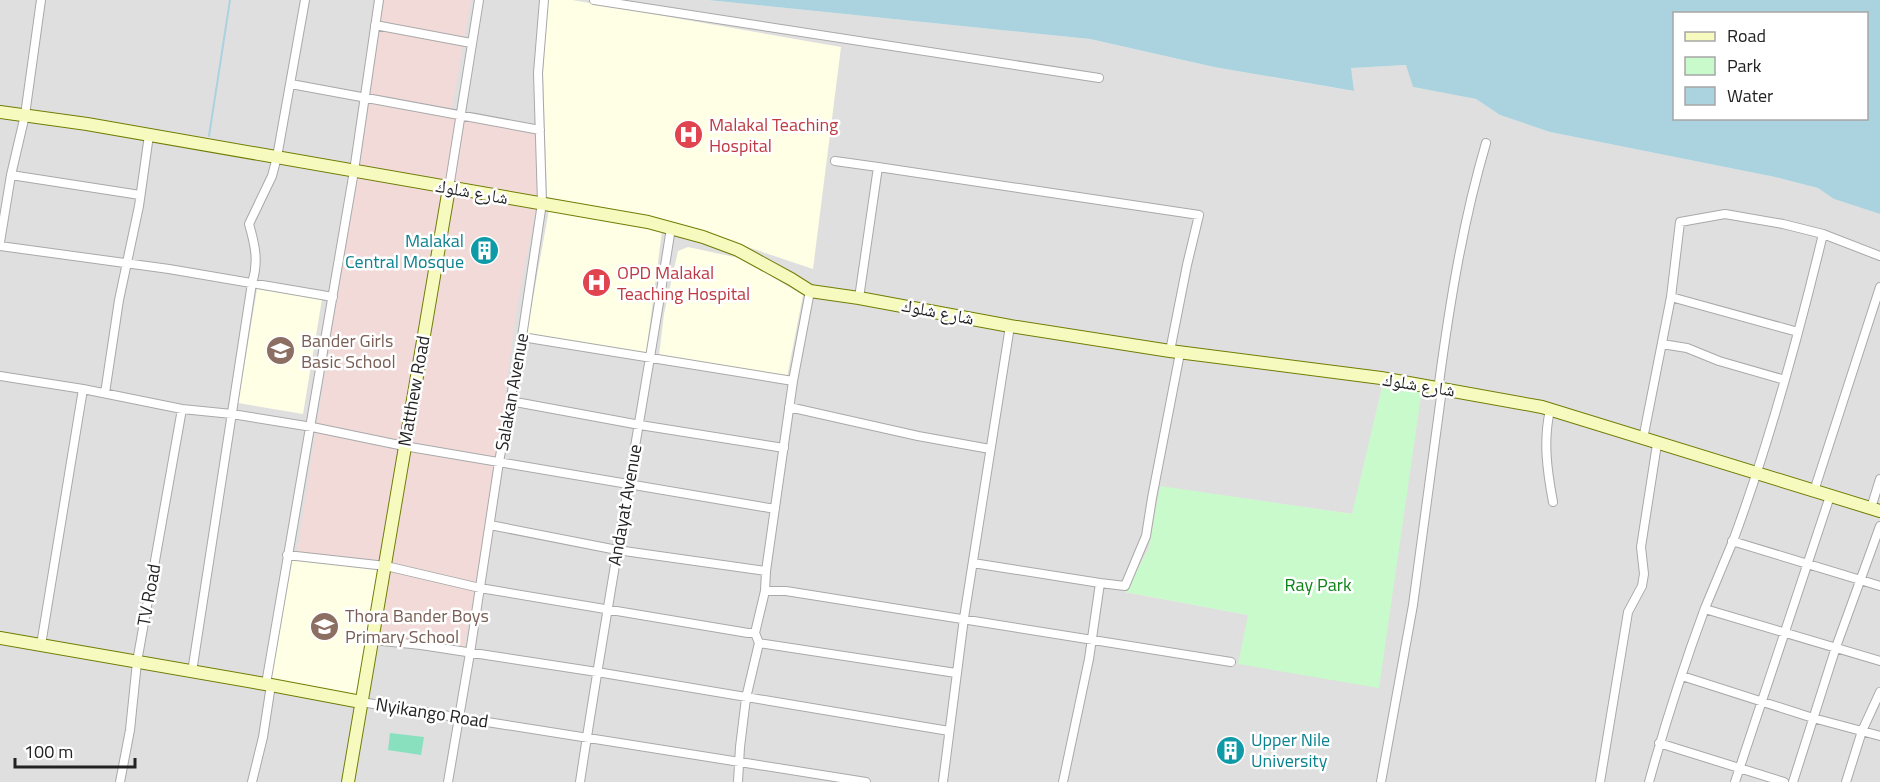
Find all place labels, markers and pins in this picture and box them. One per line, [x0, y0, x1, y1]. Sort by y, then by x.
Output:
place label: Malakal Teaching Hospital [709, 111, 838, 159]
hospital icon: Malakal Teaching Hospital [672, 119, 704, 151]
place label: Malakal Central Mosque [345, 227, 464, 275]
building icon: Malakal Central Mosque [469, 235, 501, 267]
place label: OPD Malakal Teaching Hospital [617, 259, 750, 307]
hospital icon: OPD Malakal Teaching Hospital [580, 267, 612, 299]
place label: Bander Girls Basic School [301, 327, 396, 375]
school or university icon: Bander Girls Basic School [264, 335, 296, 367]
place label: Thora Bander Boys Primary School [345, 602, 489, 650]
school or university icon: Thora Bander Boys Primary School [308, 610, 340, 642]
place label: Upper Nile University [1251, 726, 1330, 774]
building icon: Upper Nile University [1214, 734, 1246, 766]

